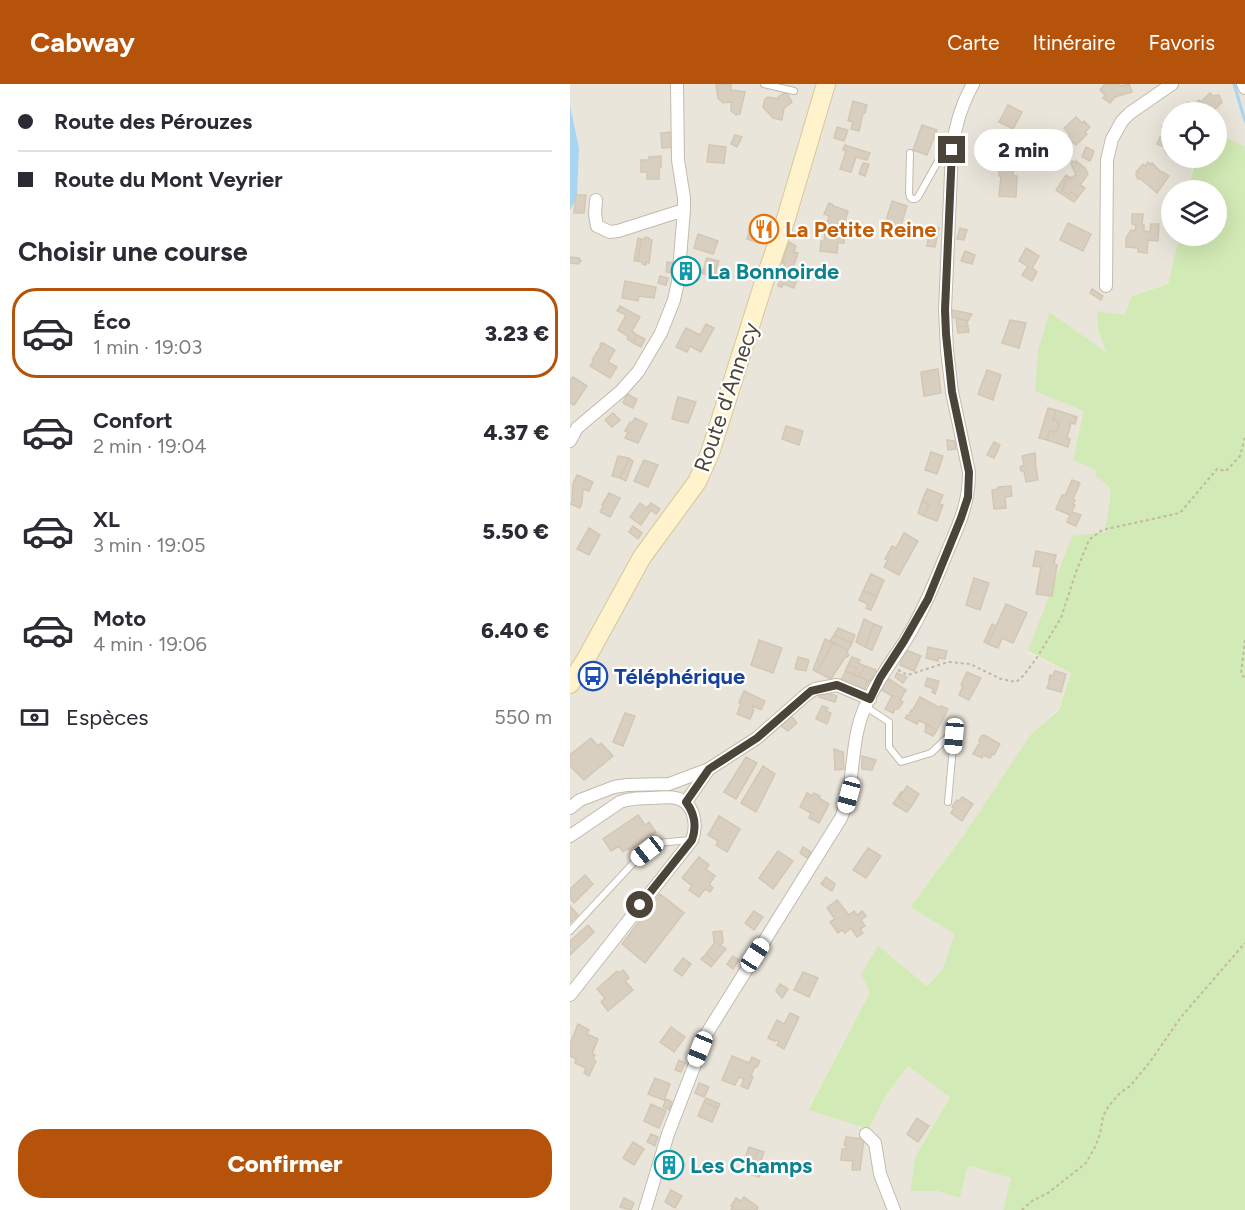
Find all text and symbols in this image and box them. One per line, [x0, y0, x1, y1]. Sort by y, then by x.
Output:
text: Cabway [30, 25, 135, 59]
text: Carte [947, 30, 1000, 55]
text: Itinéraire [1033, 30, 1116, 55]
text: Favoris [1149, 30, 1215, 55]
map controls [1161, 102, 1227, 246]
button: locate [1161, 102, 1227, 168]
text: Route des Pérouzes [54, 108, 252, 135]
callout: 2 min [973, 129, 1072, 171]
route end [938, 136, 965, 163]
text: 2 min [998, 138, 1049, 162]
text: Route du Mont Veyrier [54, 166, 283, 193]
button: layers [1161, 180, 1227, 246]
restaurant icon: La Petite Reine [748, 213, 780, 245]
place label: La Petite Reine [785, 216, 937, 243]
text: Choisir une course [18, 235, 248, 268]
building icon: La Bonnoirde [670, 255, 702, 287]
place label: La Bonnoirde [707, 258, 839, 285]
icon: car [21, 306, 75, 360]
text: Éco [93, 308, 131, 335]
street label: Route d'Annecy [688, 318, 765, 476]
text: 3.23 € [485, 320, 549, 347]
text: 1 min · 19:03 [93, 335, 202, 359]
icon: car [21, 405, 75, 459]
text: Confort [93, 407, 173, 434]
text: 4.37 € [484, 419, 549, 446]
text: 2 min · 19:04 [93, 434, 207, 458]
icon: car [21, 504, 75, 558]
text: XL [93, 506, 120, 533]
text: 5.50 € [482, 518, 549, 545]
text: 3 min · 19:05 [93, 533, 206, 557]
icon: car [21, 603, 75, 657]
text: Moto [93, 605, 146, 632]
text: 6.40 € [481, 617, 549, 644]
text: 4 min · 19:06 [93, 632, 207, 656]
bus stop icon: Téléphérique [577, 660, 609, 692]
place label: Téléphérique [614, 663, 745, 690]
icon: cash [18, 701, 51, 734]
text: Espèces [66, 704, 148, 731]
text: 550 m [494, 705, 552, 729]
car [943, 717, 965, 755]
car [836, 775, 862, 815]
car [627, 833, 667, 869]
route start [626, 891, 653, 918]
car [738, 935, 772, 975]
car [685, 1029, 715, 1069]
button: Confirmer [18, 1129, 552, 1198]
building icon: Les Champs [653, 1149, 685, 1181]
place label: Les Champs [690, 1152, 812, 1179]

